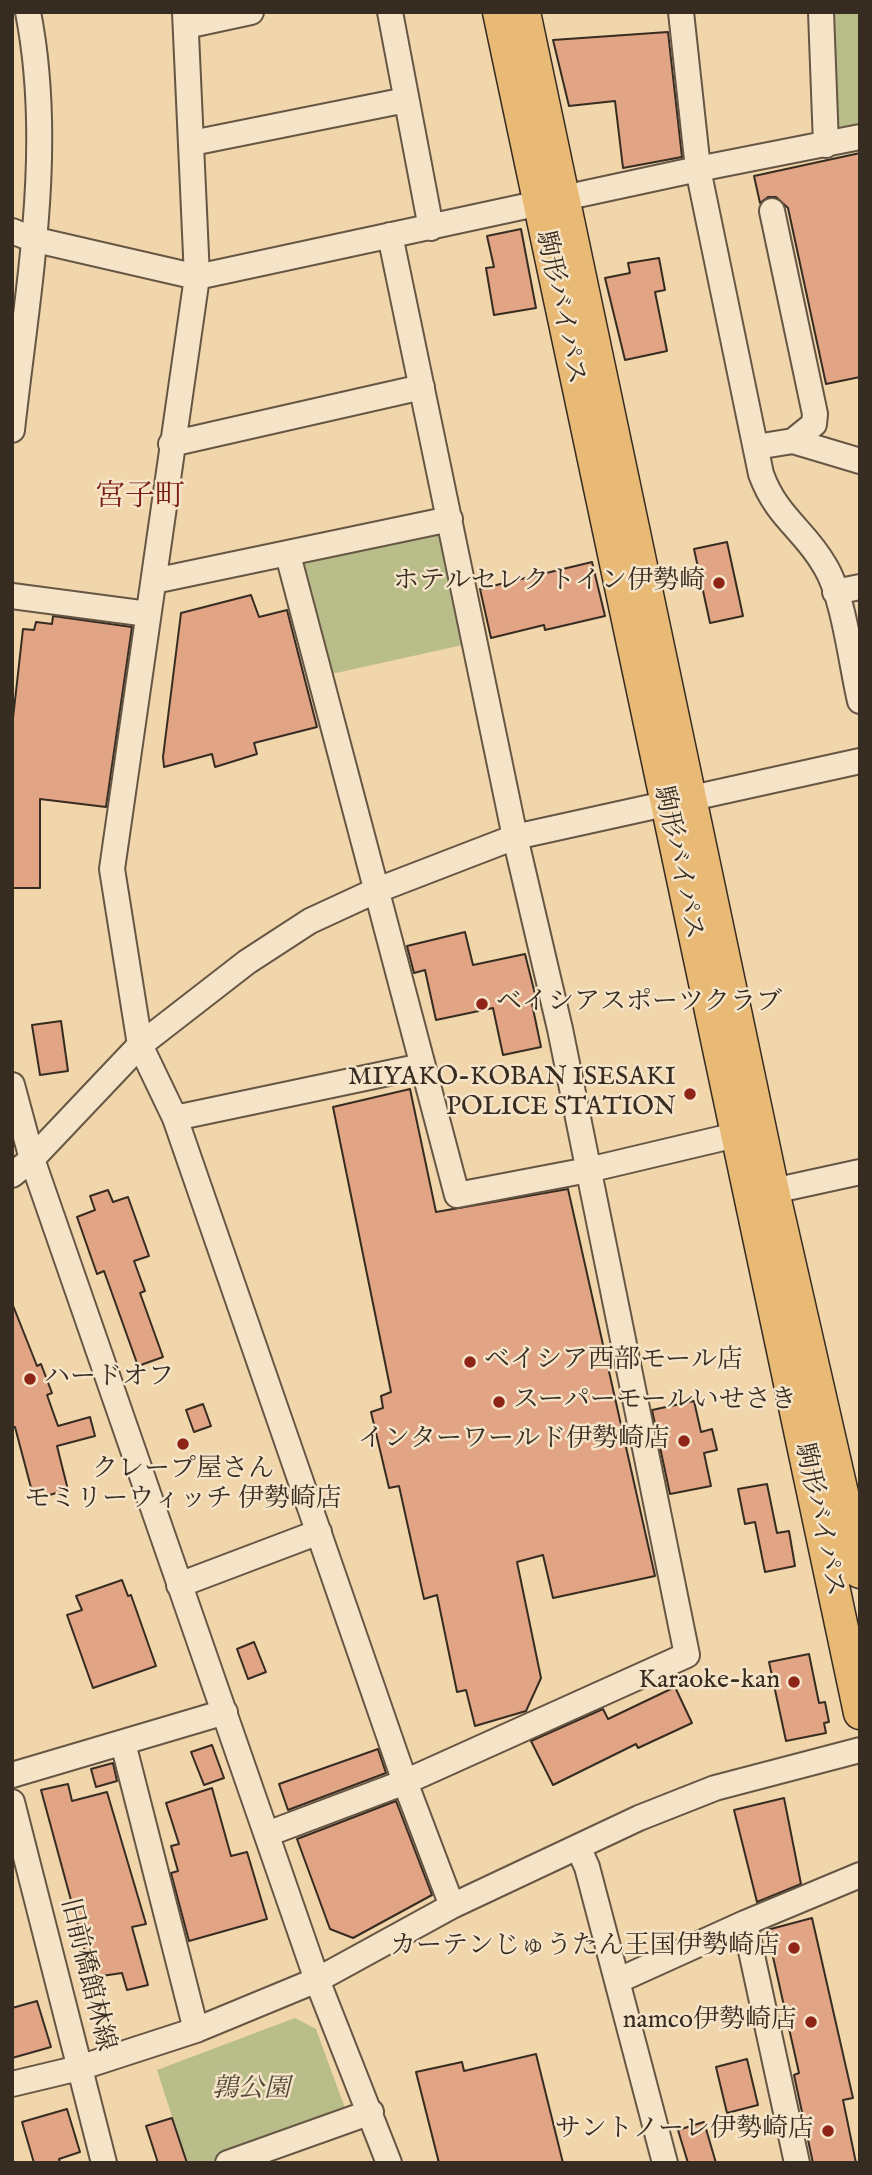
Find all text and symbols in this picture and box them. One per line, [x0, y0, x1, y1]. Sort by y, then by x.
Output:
street label: 駒形バイパス [528, 228, 590, 388]
district label: 宮子町 [95, 481, 185, 517]
place label: ホテルセレクトイン伊勢崎 [393, 567, 705, 599]
marker: ホテルセレクトイン伊勢崎 [711, 575, 727, 591]
street label: 駒形バイパス [646, 783, 708, 943]
place label: ベイシアスポーツクラブ [496, 988, 782, 1020]
marker: ベイシアスポーツクラブ [474, 996, 490, 1012]
place label: MIYAKO-KOBAN ISESAKI POLICE STATION [348, 1063, 676, 1124]
marker: MIYAKO-KOBAN ISESAKI POLICE STATION [682, 1086, 698, 1102]
place label: ベイシア西部モール店 [484, 1346, 743, 1378]
marker: ベイシア西部モール店 [462, 1354, 478, 1370]
place label: ハードオフ [44, 1363, 174, 1395]
marker: ハードオフ [22, 1371, 38, 1387]
place label: スーパーモールいせさき [513, 1386, 797, 1418]
marker: スーパーモールいせさき [491, 1394, 507, 1410]
place label: インターワールド伊勢崎店 [358, 1425, 670, 1457]
marker: インターワールド伊勢崎店 [676, 1433, 692, 1449]
marker: クレープ屋さん モミリーウィッチ 伊勢崎店 [175, 1436, 191, 1452]
street label: 駒形バイパス [787, 1440, 849, 1600]
place label: クレープ屋さん モミリーウィッチ 伊勢崎店 [24, 1455, 342, 1516]
place label: Karaoke-kan [639, 1666, 780, 1698]
marker: Karaoke-kan [786, 1674, 802, 1690]
street label: 旧前橋館林線 [52, 1896, 120, 2054]
place label: カーテンじゅうたん王国伊勢崎店 [390, 1932, 780, 1964]
marker: カーテンじゅうたん王国伊勢崎店 [786, 1940, 802, 1956]
place label: namco伊勢崎店 [623, 2006, 797, 2038]
marker: namco伊勢崎店 [803, 2014, 819, 2030]
park label: 鶉公園 [212, 2075, 290, 2107]
place label: サントノーレ伊勢崎店 [555, 2115, 814, 2147]
marker: サントノーレ伊勢崎店 [820, 2123, 836, 2139]

